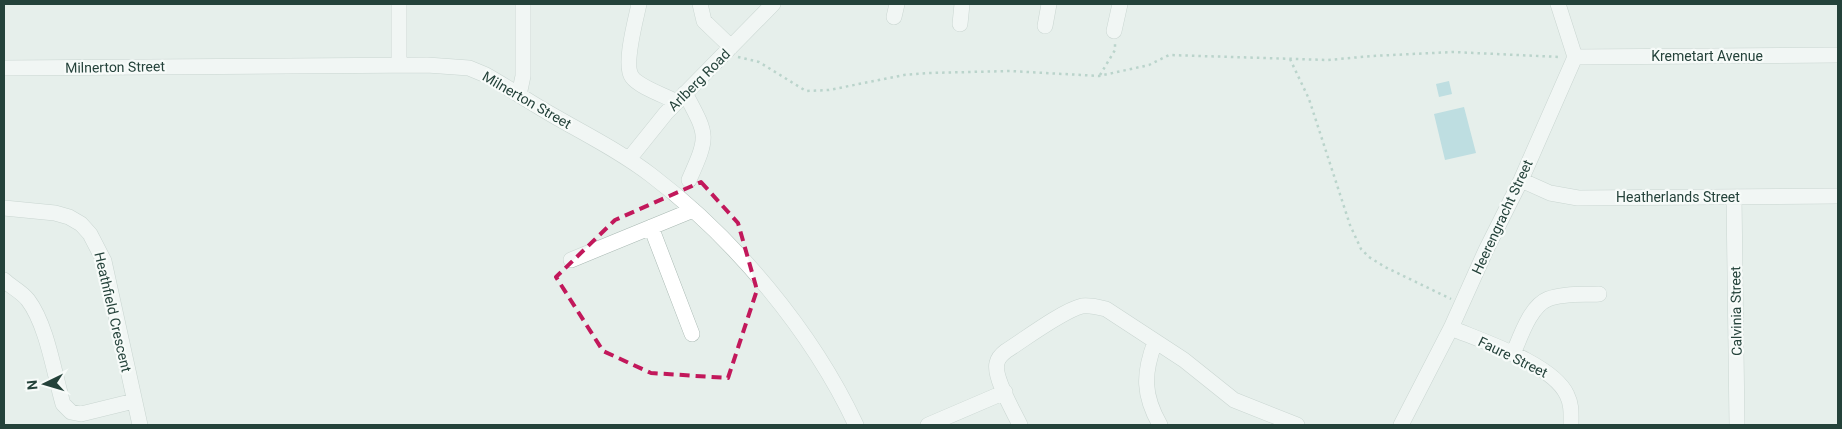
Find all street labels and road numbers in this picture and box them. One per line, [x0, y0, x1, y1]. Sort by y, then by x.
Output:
street label: Arlberg Road [665, 46, 733, 114]
street label: Kremetart Avenue [1651, 48, 1763, 64]
street label: Milnerton Street [65, 58, 165, 76]
street label: Milnerton Street [480, 68, 575, 132]
street label: Heerengracht Street [1468, 157, 1536, 277]
street label: Heatherlands Street [1616, 189, 1740, 205]
street label: Heathfield Crescent [91, 250, 135, 374]
street label: Calvinia Street [1727, 266, 1745, 356]
street label: Faure Street [1476, 333, 1551, 381]

